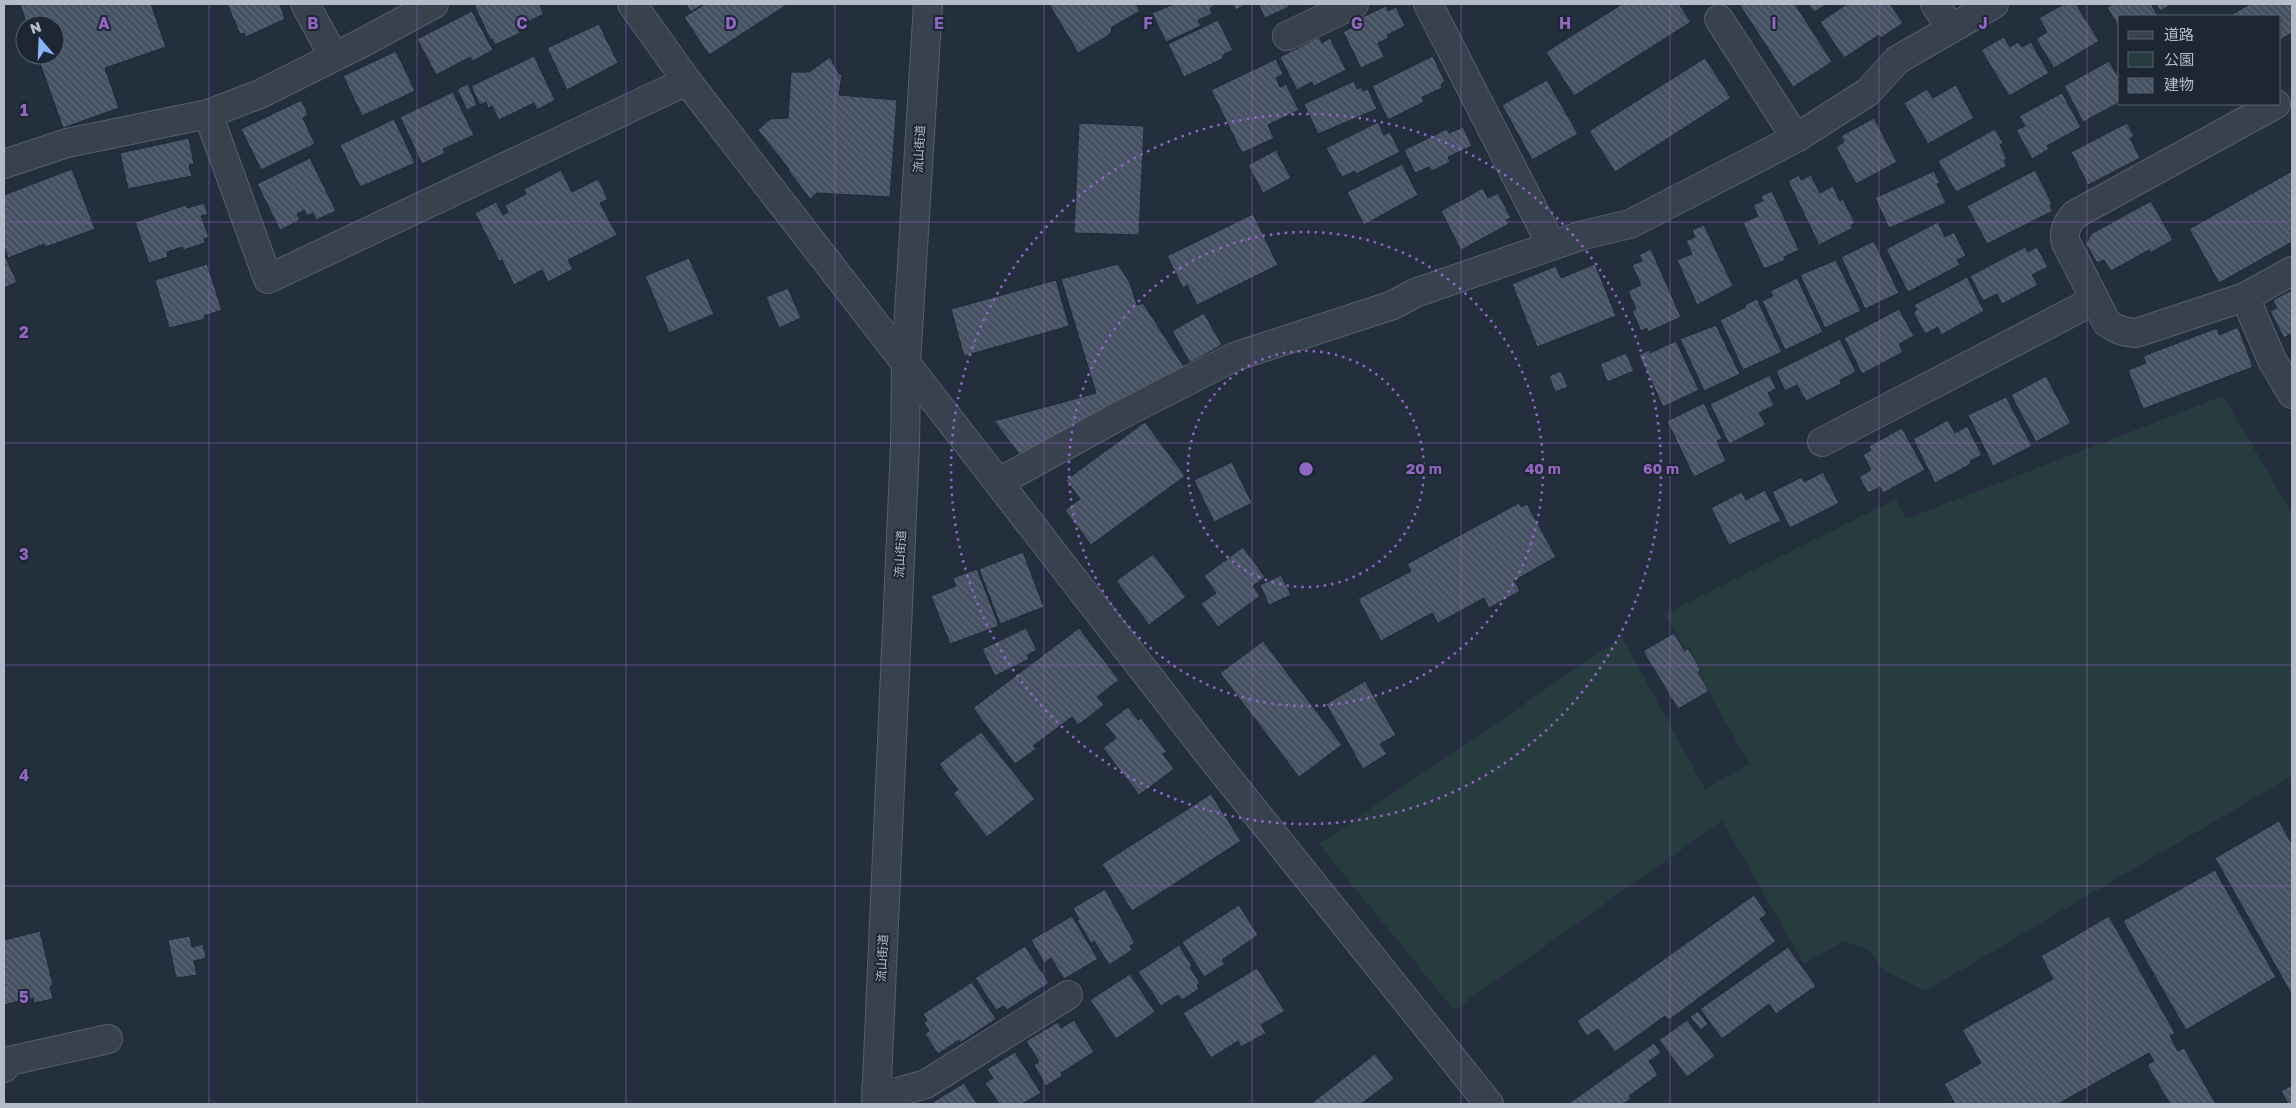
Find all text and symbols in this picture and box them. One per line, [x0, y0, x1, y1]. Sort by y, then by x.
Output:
text: A [98, 13, 110, 33]
text: B [307, 13, 319, 33]
text: C [516, 13, 528, 33]
text: D [725, 13, 737, 33]
text: E [934, 13, 944, 33]
text: F [1143, 13, 1153, 33]
text: G [1351, 13, 1363, 33]
text: H [1559, 13, 1571, 33]
text: I [1771, 13, 1777, 33]
text: J [1978, 13, 1988, 33]
north arrow [15, 15, 65, 65]
legend [2118, 15, 2281, 105]
text: N [28, 17, 43, 37]
text: 道路 [2164, 25, 2194, 43]
text: 公園 [2164, 50, 2194, 68]
text: 建物 [2164, 75, 2194, 93]
text: 1 [20, 100, 28, 120]
street label: 流山街道 [910, 125, 928, 173]
text: 2 [19, 322, 29, 342]
text: 20 m [1406, 459, 1442, 477]
text: 40 m [1525, 459, 1561, 477]
text: 60 m [1643, 459, 1679, 477]
centre of rings [1297, 460, 1315, 478]
street label: 流山街道 [891, 530, 909, 578]
text: 3 [19, 544, 29, 564]
text: 4 [19, 765, 29, 785]
street label: 流山街道 [873, 934, 891, 982]
text: 5 [19, 987, 29, 1007]

